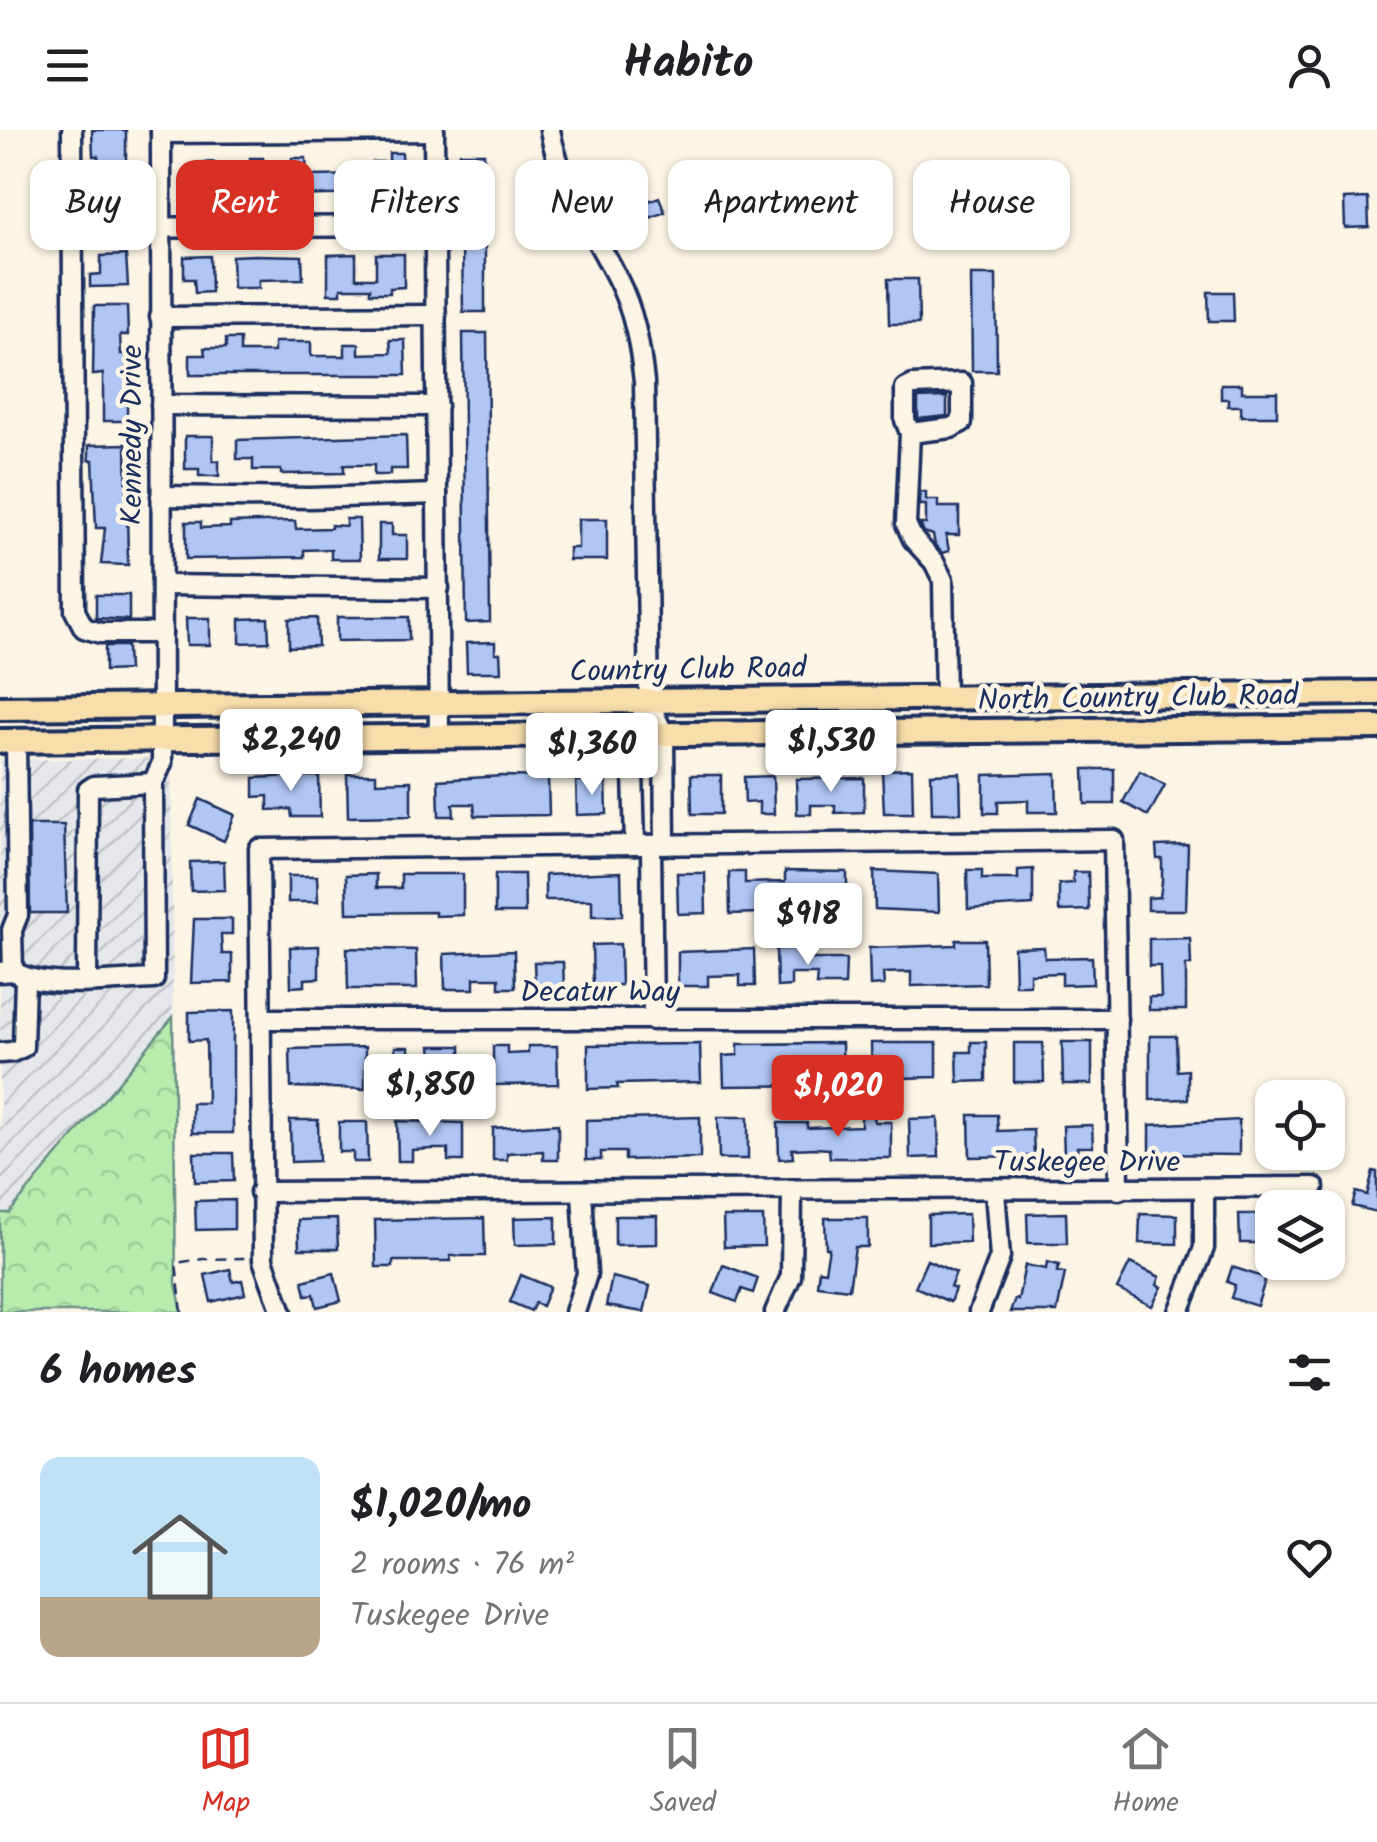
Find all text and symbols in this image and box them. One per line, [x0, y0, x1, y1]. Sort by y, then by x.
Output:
text: Habito [623, 29, 754, 101]
icon: menu [40, 38, 95, 93]
icon: person [1282, 38, 1337, 93]
chip: Buy [30, 160, 156, 250]
chip: Rent [176, 160, 314, 250]
chip: Filters [334, 160, 495, 250]
chip: New [515, 160, 648, 250]
chip: Apartment [668, 160, 893, 250]
chip: House [913, 160, 1070, 250]
street label: Kennedy Drive [109, 345, 157, 525]
street label: Country Club Road [569, 645, 808, 697]
street label: North Country Club Road [977, 672, 1300, 726]
pin: $2,240 [210, 709, 372, 794]
pin: $1,530 [750, 710, 912, 795]
pin: $1,360 [511, 713, 673, 798]
text: $2,240 [242, 716, 340, 767]
text: $1,530 [787, 717, 875, 768]
text: $1,360 [548, 720, 636, 771]
pin: $918 [749, 883, 867, 968]
text: $918 [776, 890, 840, 941]
street label: Decatur Way [520, 969, 681, 1017]
pin: $1,850 [349, 1054, 511, 1139]
pin: $1,020 [757, 1055, 919, 1140]
text: $1,850 [386, 1061, 474, 1112]
text: $1,020 [794, 1062, 882, 1113]
map controls [1255, 1080, 1345, 1280]
button: locate [1255, 1080, 1345, 1170]
street label: Tuskegee Drive [994, 1139, 1180, 1187]
button: layers [1255, 1190, 1345, 1280]
text: 6 homes [40, 1339, 196, 1406]
icon: filters [1282, 1345, 1337, 1400]
text: $1,020/mo [350, 1473, 532, 1540]
icon: home [120, 1497, 240, 1617]
icon: heart [1282, 1530, 1337, 1585]
text: 2 rooms · 76 m² [350, 1540, 574, 1591]
text: Tuskegee Drive [350, 1591, 549, 1642]
tab: Map [198, 1721, 253, 1826]
tab: Saved [650, 1721, 716, 1826]
tab: Home [1112, 1721, 1179, 1826]

